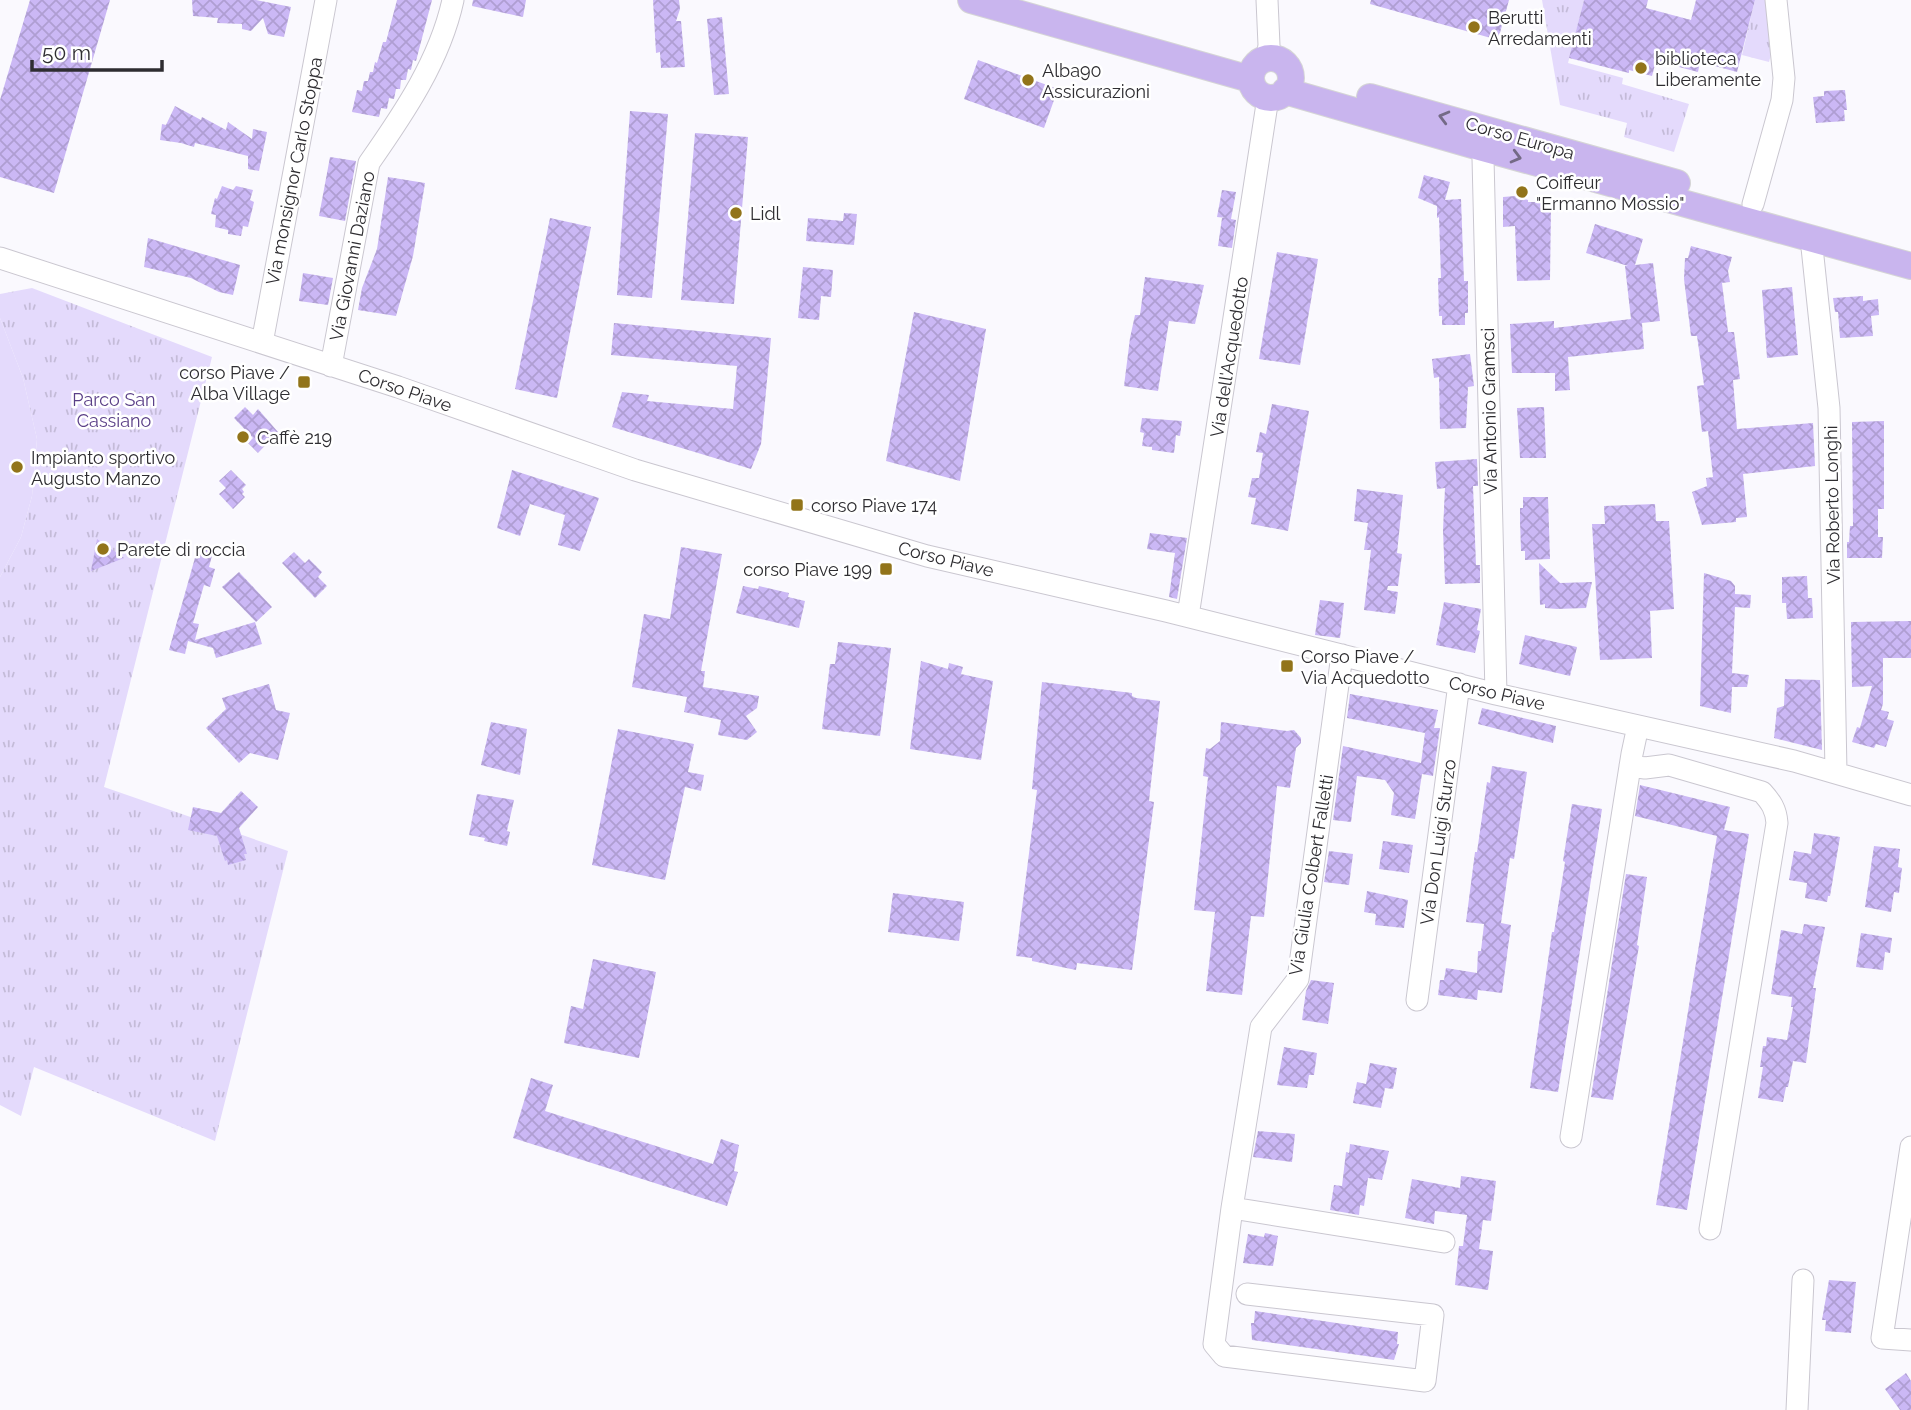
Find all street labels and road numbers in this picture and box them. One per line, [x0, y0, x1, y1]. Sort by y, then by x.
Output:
street label: Via monsignor Carlo Stoppa [262, 55, 326, 287]
street label: Corso Europa [1463, 112, 1577, 164]
street label: Via Giovanni Daziano [325, 169, 379, 343]
street label: Via dell'Acquedotto [1206, 275, 1252, 439]
street label: Via Antonio Gramsci [1477, 327, 1501, 495]
street label: Corso Piave [355, 364, 455, 416]
street label: Via Roberto Longhi [1820, 425, 1844, 585]
street label: Corso Piave [896, 537, 996, 581]
street label: Corso Piave [1447, 672, 1547, 714]
street label: Via Don Luigi Sturzo [1416, 758, 1460, 926]
street label: Via Giulia Colbert Falletti [1285, 773, 1337, 977]

